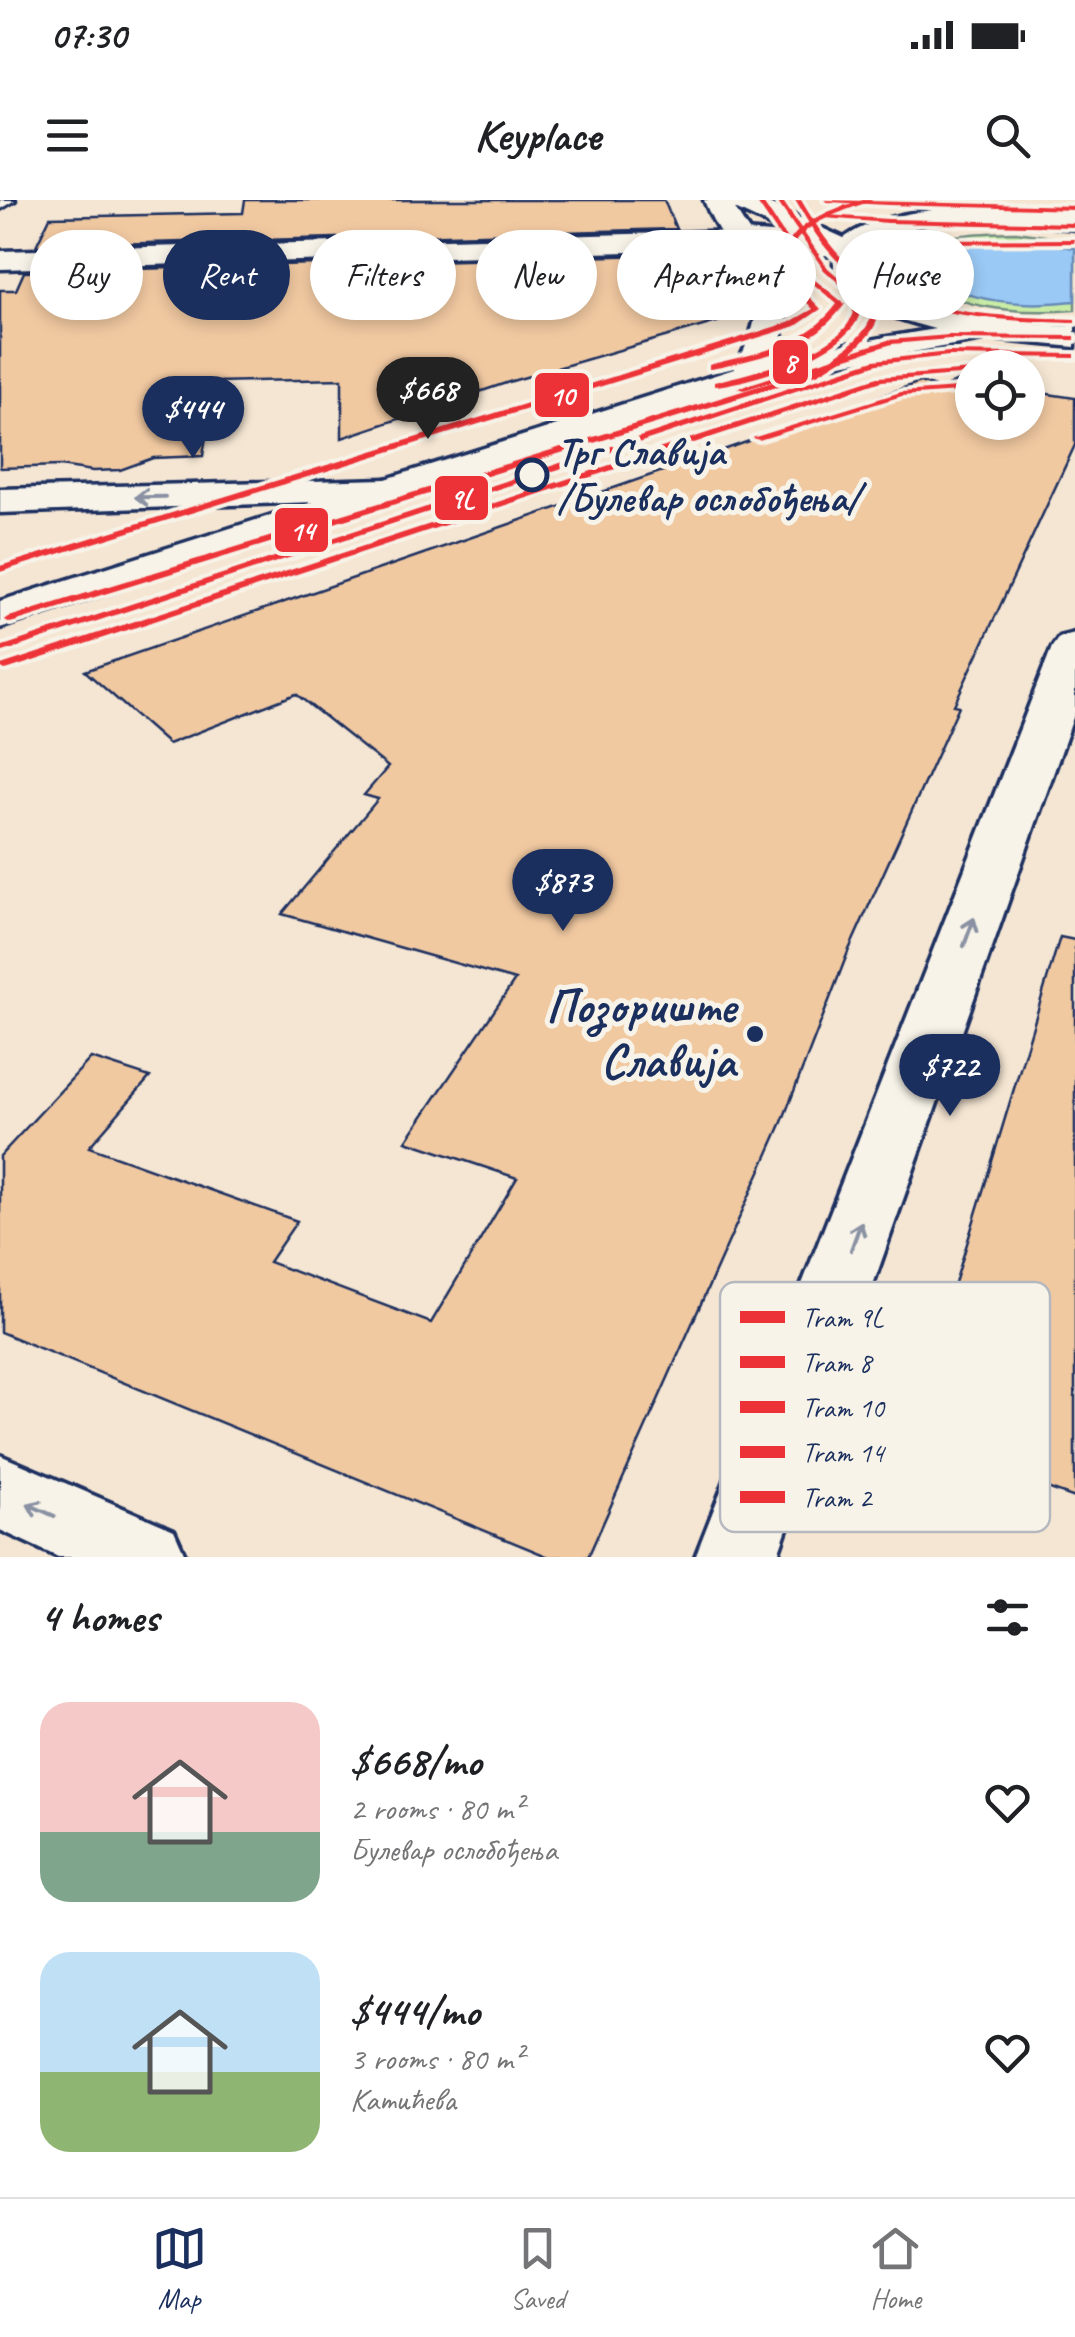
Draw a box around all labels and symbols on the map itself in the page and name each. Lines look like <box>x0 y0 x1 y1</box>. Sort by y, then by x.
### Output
line badge: 8 <box>771 338 810 386</box>
text: 8 <box>784 345 800 380</box>
pin: $668 <box>369 357 487 442</box>
line badge: 10 <box>533 371 591 419</box>
pin: $444 <box>134 376 252 461</box>
text: 10 <box>549 378 578 413</box>
place label: Трг Славија /Булевар ослобођења/ <box>557 427 867 523</box>
marker: Трг Славија /Булевар ослобођења/ <box>516 459 548 491</box>
line badge: 9L <box>433 474 490 522</box>
text: 9L <box>450 481 476 516</box>
one-way arrow <box>134 488 166 507</box>
line badge: 14 <box>273 506 330 554</box>
text: 14 <box>289 513 318 548</box>
pin: $873 <box>504 849 622 934</box>
one-way arrow <box>961 917 979 948</box>
place label: Позориште Славија <box>546 976 739 1091</box>
marker: Позориште Славија <box>744 1023 766 1045</box>
pin: $722 <box>891 1034 1009 1119</box>
one-way arrow <box>848 1221 866 1252</box>
legend <box>720 1282 1050 1532</box>
text: Tram 9L <box>802 1300 884 1335</box>
text: Tram 8 <box>802 1345 874 1380</box>
text: Tram 10 <box>802 1390 886 1425</box>
text: Tram 14 <box>802 1435 886 1470</box>
text: Tram 2 <box>802 1480 874 1515</box>
one-way arrow <box>27 1499 57 1518</box>

